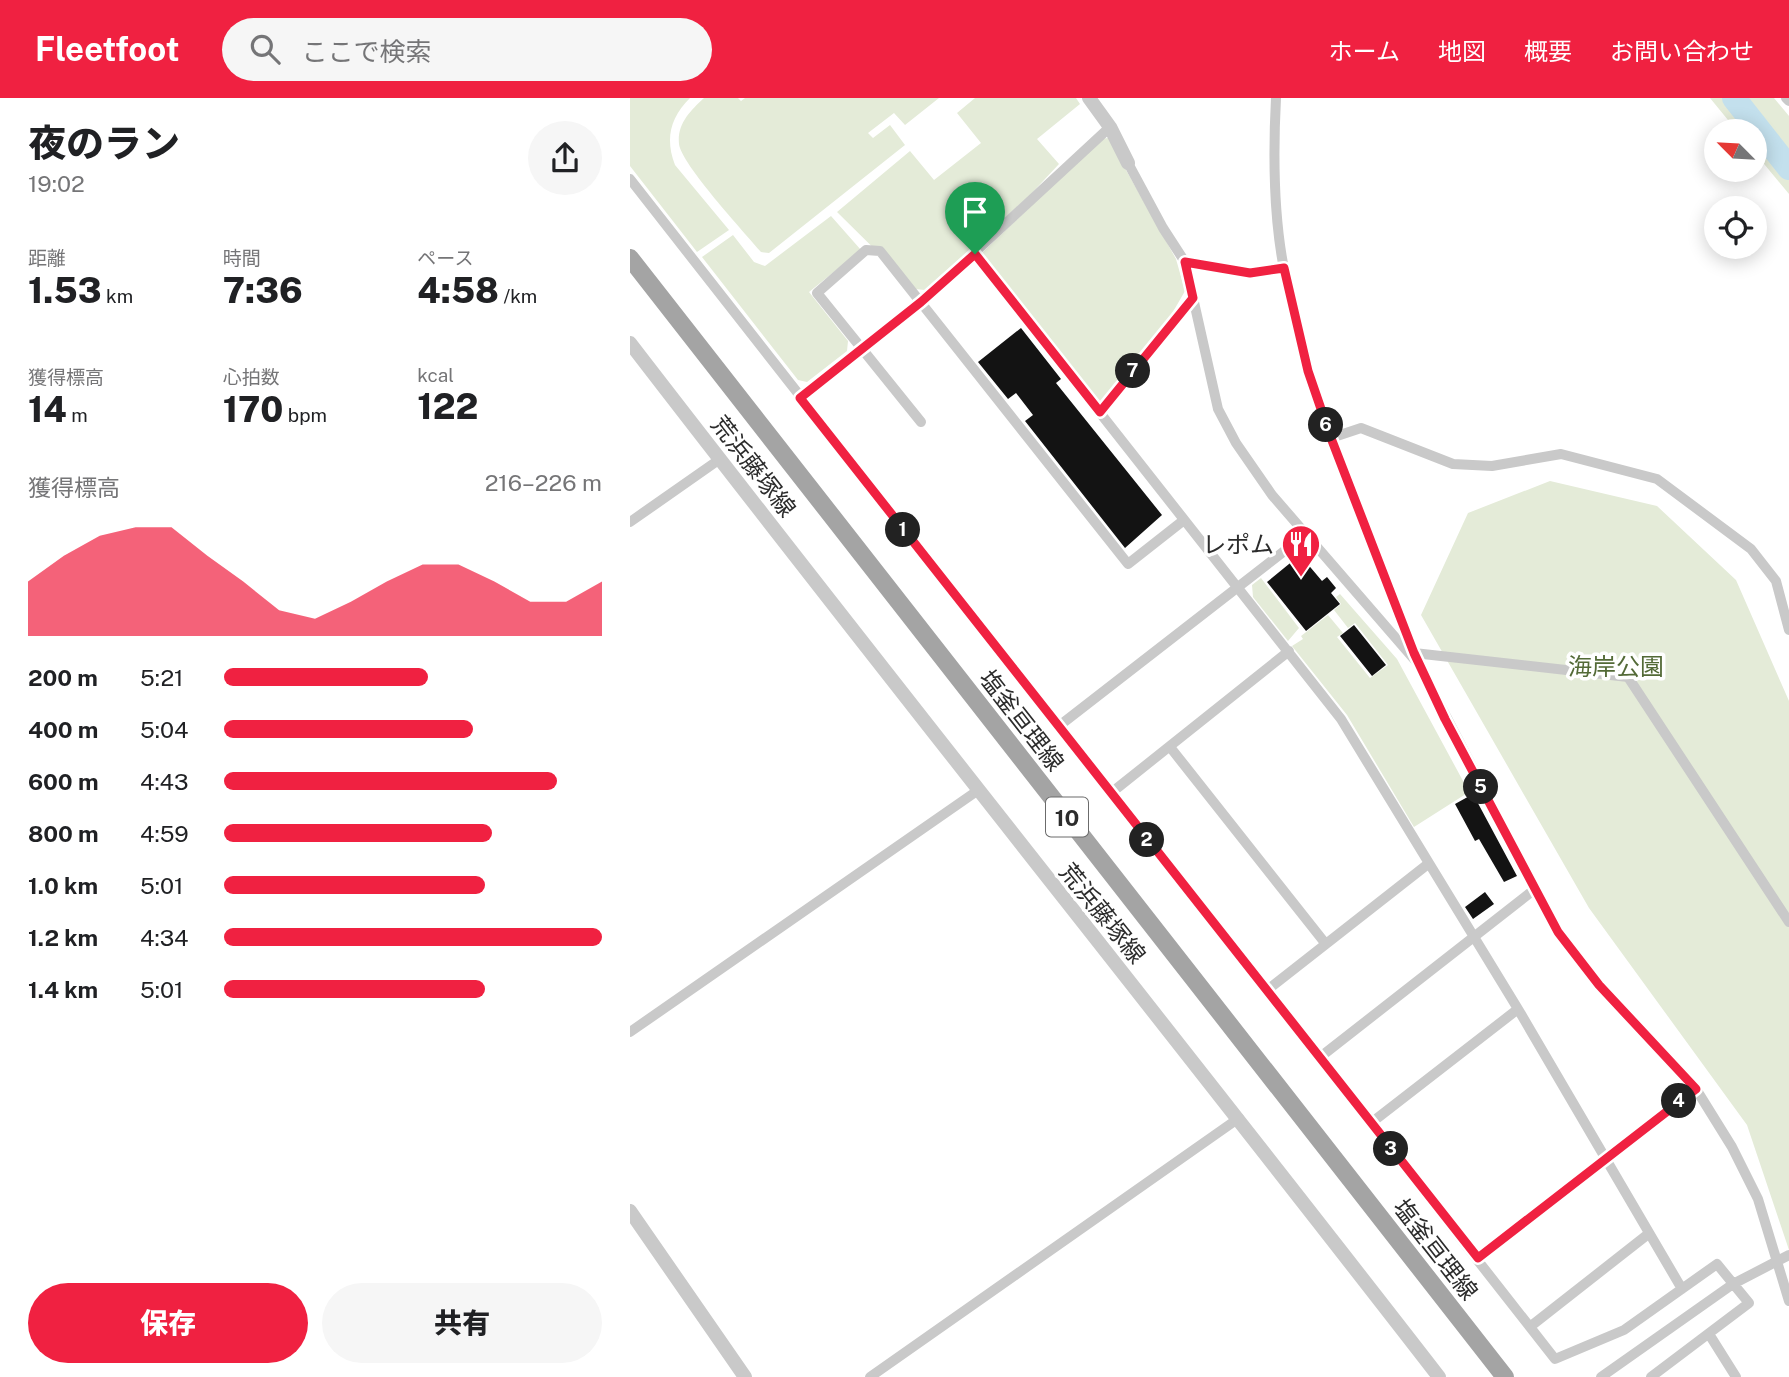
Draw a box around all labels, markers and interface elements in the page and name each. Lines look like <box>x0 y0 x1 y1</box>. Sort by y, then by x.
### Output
search box <box>222 18 712 81</box>
text: Fleetfoot <box>35 30 180 68</box>
icon: search <box>246 30 284 68</box>
text: ここで検索 <box>302 36 432 67</box>
text: ホーム <box>1329 37 1400 65</box>
text: 地図 <box>1438 37 1486 65</box>
text: 概要 <box>1524 37 1572 65</box>
text: お問い合わせ <box>1610 37 1754 65</box>
north arrow <box>1704 119 1768 182</box>
map controls <box>1704 119 1767 259</box>
text: 夜のラン <box>28 121 180 166</box>
button: share <box>528 121 602 195</box>
text: 19:02 <box>28 170 85 197</box>
pin <box>945 182 1005 254</box>
icon: arrive <box>956 193 994 231</box>
button: locate <box>1704 196 1767 259</box>
text: 距離 <box>28 247 66 269</box>
text: 時間 <box>223 247 261 269</box>
text: ペース <box>417 247 473 269</box>
text: 1.53 <box>28 270 101 311</box>
text: 7:36 <box>223 270 303 311</box>
text: 4:58 <box>417 270 499 311</box>
text: km <box>101 285 133 307</box>
text: /km <box>499 285 537 307</box>
pin: 7 <box>1116 354 1150 388</box>
text: 7 <box>1127 359 1138 381</box>
text: kcal <box>417 364 454 386</box>
text: 獲得標高 <box>28 366 104 388</box>
text: 心拍数 <box>223 366 280 388</box>
text: 122 <box>417 386 478 427</box>
text: 14 <box>28 389 67 430</box>
text: 170 <box>223 389 283 430</box>
text: m <box>67 404 88 426</box>
text: bpm <box>283 404 327 426</box>
pin: 6 <box>1308 408 1344 442</box>
street label: 荒浜藤塚線 <box>706 410 802 522</box>
text: 6 <box>1319 413 1332 435</box>
text: 216–226 m <box>485 469 602 496</box>
text: 獲得標高 <box>28 474 120 501</box>
pin: 1 <box>886 512 920 548</box>
text: 1 <box>898 518 907 540</box>
restaurant icon: レポム <box>1280 523 1322 578</box>
place label: レポム <box>1202 530 1274 558</box>
park label: 海岸公園 <box>1568 652 1664 680</box>
text: 200 m <box>28 664 98 691</box>
text: 5:21 <box>140 664 183 691</box>
street label: 塩釜亘理線 <box>974 664 1070 776</box>
text: 400 m <box>28 716 98 743</box>
text: 5:04 <box>140 716 188 743</box>
text: 600 m <box>28 768 98 795</box>
text: 4:43 <box>140 768 188 795</box>
pin: 5 <box>1464 770 1498 804</box>
text: 5 <box>1474 775 1487 797</box>
road number: 10 <box>1046 797 1088 836</box>
text: 800 m <box>28 820 99 847</box>
text: 4:59 <box>140 820 189 847</box>
pin: 2 <box>1130 822 1164 858</box>
text: 2 <box>1140 828 1153 850</box>
street label: 荒浜藤塚線 <box>1054 858 1152 968</box>
text: 1.0 km <box>28 872 98 899</box>
text: 5:01 <box>140 872 183 899</box>
text: 1.2 km <box>28 924 98 951</box>
text: 4:34 <box>140 924 189 951</box>
text: 1.4 km <box>28 976 98 1003</box>
text: 5:01 <box>140 976 183 1003</box>
pin: 4 <box>1662 1084 1696 1118</box>
text: 4 <box>1672 1089 1685 1111</box>
pin: 3 <box>1374 1132 1408 1166</box>
text: 3 <box>1384 1137 1397 1159</box>
street label: 塩釜亘理線 <box>1388 1193 1484 1305</box>
button: 保存 <box>28 1283 308 1363</box>
button: 共有 <box>322 1283 602 1363</box>

